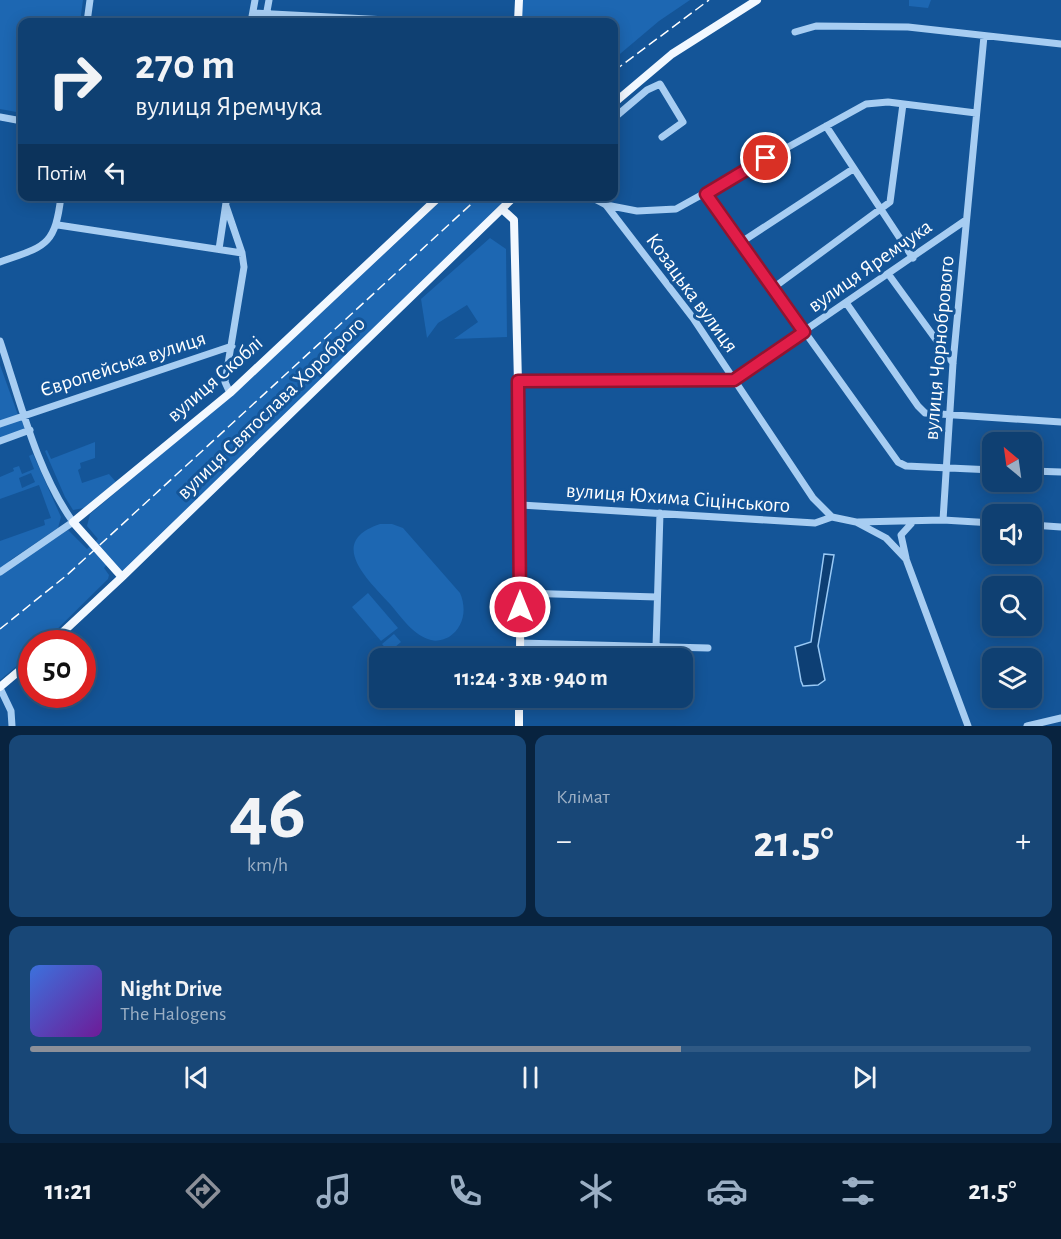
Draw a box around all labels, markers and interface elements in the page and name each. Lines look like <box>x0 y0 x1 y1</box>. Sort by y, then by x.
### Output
icon: right <box>36 42 114 120</box>
text: 270 m <box>135 44 235 86</box>
text: вулиця Яремчука <box>135 93 322 120</box>
pin <box>740 132 791 183</box>
icon: arrive <box>749 141 782 174</box>
icon: left <box>99 156 132 189</box>
text: Потім <box>36 162 87 184</box>
street label: вулиця Яремчука <box>804 215 936 316</box>
street label: Козацька вулиця <box>642 230 742 356</box>
street label: вулиця Чорнобрового <box>920 255 958 441</box>
street label: вулиця Святослава Хороброго <box>173 313 369 503</box>
street label: Європейська вулиця <box>38 327 208 401</box>
street label: вулиця Скоблі <box>163 332 267 426</box>
north arrow <box>982 432 1042 492</box>
map controls <box>982 432 1042 708</box>
street label: вулиця Юхима Сіцінського <box>565 480 791 516</box>
button: sound <box>982 504 1042 564</box>
position arrow <box>488 575 552 639</box>
button: search <box>982 576 1042 636</box>
speed limit sign: 50 <box>18 630 96 708</box>
button: layers <box>982 648 1042 708</box>
text: 11:24 · 3 хв · 940 m <box>454 667 608 689</box>
text: 46 <box>229 775 306 853</box>
text: Клімат <box>556 787 610 807</box>
text: 21.5° <box>753 820 834 865</box>
text: − <box>556 825 572 858</box>
text: + <box>1015 825 1031 858</box>
text: km/h <box>247 855 288 875</box>
text: Night Drive <box>120 978 222 1000</box>
text: The Halogens <box>120 1004 226 1024</box>
icon: previous <box>180 1061 213 1094</box>
icon: pause <box>514 1061 547 1094</box>
icon: next <box>848 1061 881 1094</box>
icon: directions <box>182 1170 224 1212</box>
icon: music <box>313 1170 355 1212</box>
icon: phone <box>444 1170 486 1212</box>
icon: climate <box>575 1170 617 1212</box>
icon: car <box>706 1170 748 1212</box>
icon: filters <box>837 1170 879 1212</box>
text: 11:21 <box>45 1177 93 1204</box>
text: 21.5° <box>968 1177 1016 1204</box>

